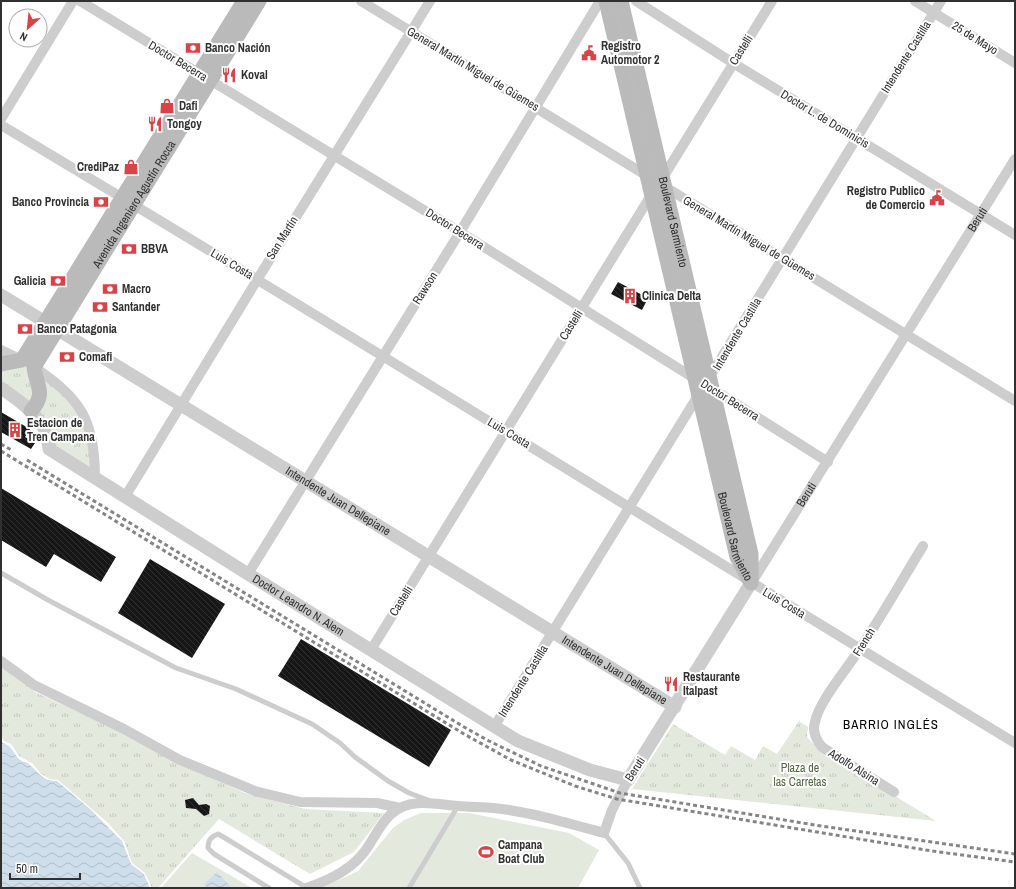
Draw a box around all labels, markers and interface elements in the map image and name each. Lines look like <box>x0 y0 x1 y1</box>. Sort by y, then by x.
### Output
north arrow <box>8 8 48 48</box>
street label: Intendente Castilla <box>877 18 935 96</box>
street label: 25 de Mayo <box>949 18 1001 58</box>
street label: General Martín Miguel de Güemes <box>404 23 542 115</box>
text: N <box>17 29 30 45</box>
street label: Castelli <box>726 32 756 68</box>
street label: Doctor Becerra <box>146 37 211 85</box>
place label: Registro Automotor 2 <box>601 38 660 68</box>
bank icon: Banco Nación <box>184 39 202 57</box>
place label: Banco Nación <box>205 40 271 56</box>
public building icon: Registro Automotor 2 <box>580 44 598 62</box>
restaurant icon: Koval <box>220 66 238 84</box>
place label: Koval <box>241 67 268 83</box>
street label: Doctor L. de Dominicis <box>778 86 872 152</box>
shop icon: Dafi <box>158 97 176 115</box>
place label: Dafi <box>179 98 198 114</box>
restaurant icon: Tongoy <box>146 115 164 133</box>
place label: Tongoy <box>167 116 202 132</box>
street label: Avenida Ingeniero Agustín Rocca <box>88 137 180 272</box>
shop icon: CrediPaz <box>122 158 140 176</box>
place label: CrediPaz <box>77 159 119 175</box>
street label: Boulevard Sarmiento <box>655 175 691 269</box>
place label: Registro Publico de Comercio <box>847 183 925 213</box>
public building icon: Registro Publico de Comercio <box>928 189 946 207</box>
street label: General Martín Miguel de Güemes <box>680 192 818 284</box>
bank icon: Banco Provincia <box>92 193 110 211</box>
place label: Banco Provincia <box>12 194 90 210</box>
street label: Beruti <box>964 204 991 235</box>
street label: Doctor Becerra <box>423 205 488 254</box>
street label: San Martín <box>262 213 302 263</box>
bank icon: BBVA <box>120 240 138 258</box>
place label: BBVA <box>141 241 169 257</box>
street label: Luis Costa <box>208 245 257 283</box>
street label: Rawson <box>409 269 441 307</box>
bank icon: Galicia <box>49 272 67 290</box>
place label: Galicia <box>14 273 47 289</box>
bank icon: Macro <box>101 280 119 298</box>
place label: Macro <box>122 281 151 297</box>
building icon: Clinica Delta <box>621 287 639 305</box>
place label: Clinica Delta <box>642 288 702 304</box>
street label: Intendente Castilla <box>709 294 765 373</box>
bank icon: Santander <box>91 298 109 316</box>
place label: Santander <box>112 299 160 315</box>
street label: Castelli <box>556 307 586 343</box>
bank icon: Banco Patagonia <box>16 320 34 338</box>
place label: Banco Patagonia <box>37 321 117 337</box>
bank icon: Comafi <box>58 348 76 366</box>
place label: Comafi <box>79 349 112 365</box>
street label: Doctor Becerra <box>698 376 763 425</box>
street label: Luis Costa <box>485 414 534 452</box>
place label: Estacion de Tren Campana <box>27 415 95 445</box>
building icon: Estacion de Tren Campana <box>6 421 24 439</box>
street label: Intendente Juan Dellepiane <box>282 463 394 539</box>
street label: Beruti <box>793 479 820 510</box>
street label: Boulevard Sarmiento <box>714 490 756 584</box>
street label: Doctor Leandro N. Alem <box>249 571 347 640</box>
street label: Castelli <box>386 583 416 619</box>
street label: Luis Costa <box>760 584 809 622</box>
street label: French <box>849 625 879 659</box>
street label: Intendente Juan Dellepiane <box>559 632 670 708</box>
street label: Intendente Castilla <box>494 642 552 720</box>
place label: Restaurante Italpast <box>683 669 740 699</box>
restaurant icon: Restaurante Italpast <box>662 675 680 693</box>
district label: BARRIO INGLÉS <box>843 716 939 733</box>
street label: Adolfo Alsina <box>825 744 883 789</box>
street label: Beruti <box>621 754 649 784</box>
park label: Plaza de las Carretas <box>773 760 827 790</box>
place label: Campana Boat Club <box>498 837 544 867</box>
sports icon: Campana Boat Club <box>477 843 495 861</box>
scale bar <box>10 855 80 881</box>
text: 50 m <box>16 861 38 877</box>

